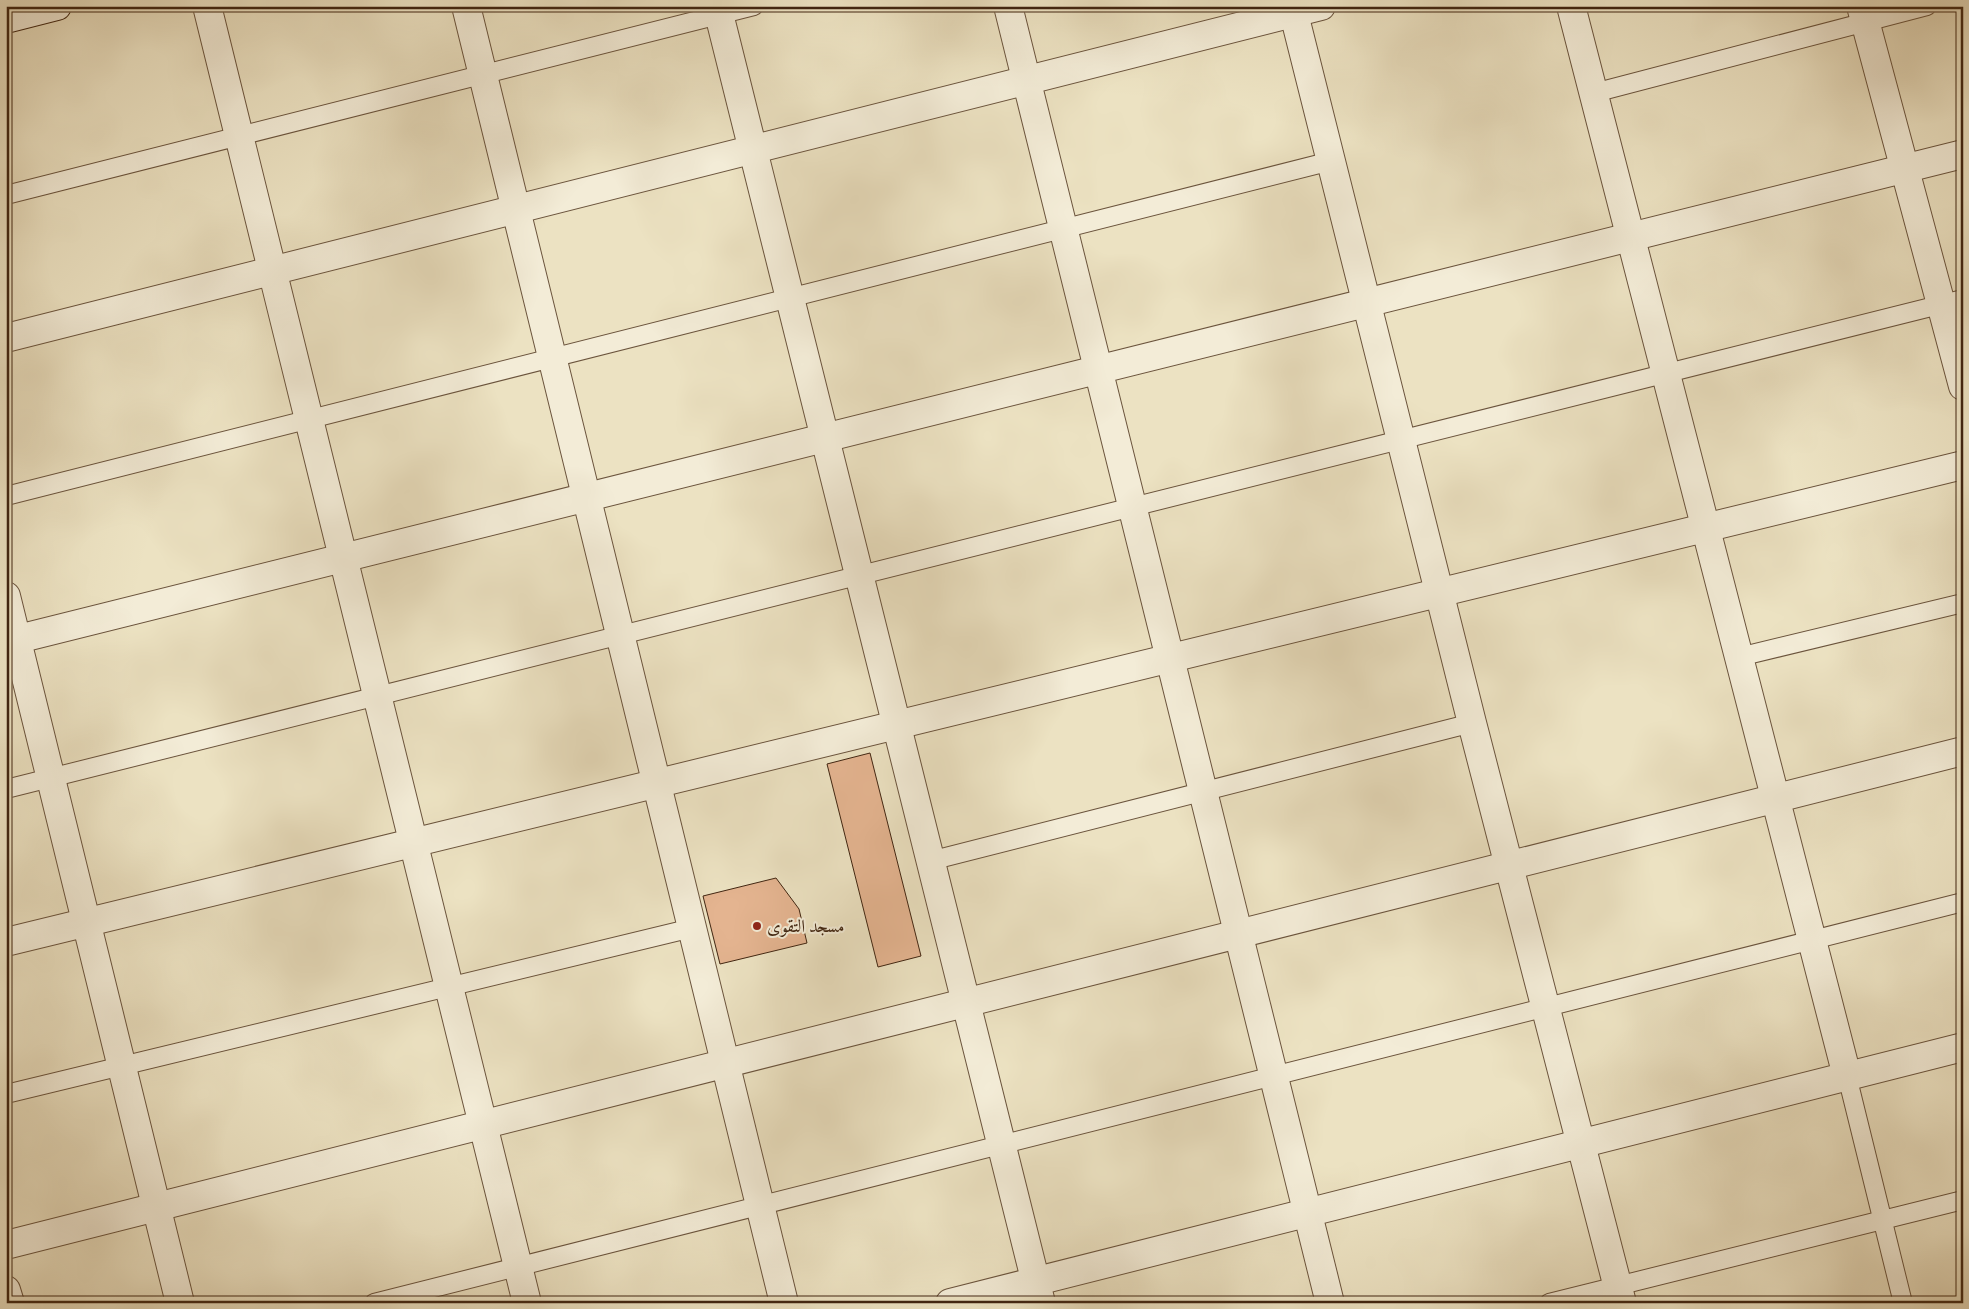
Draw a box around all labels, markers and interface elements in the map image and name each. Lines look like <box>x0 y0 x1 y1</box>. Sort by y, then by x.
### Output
place label: مسجد التقوى <box>767 916 844 938</box>
marker: مسجد التقوى <box>751 920 763 932</box>

